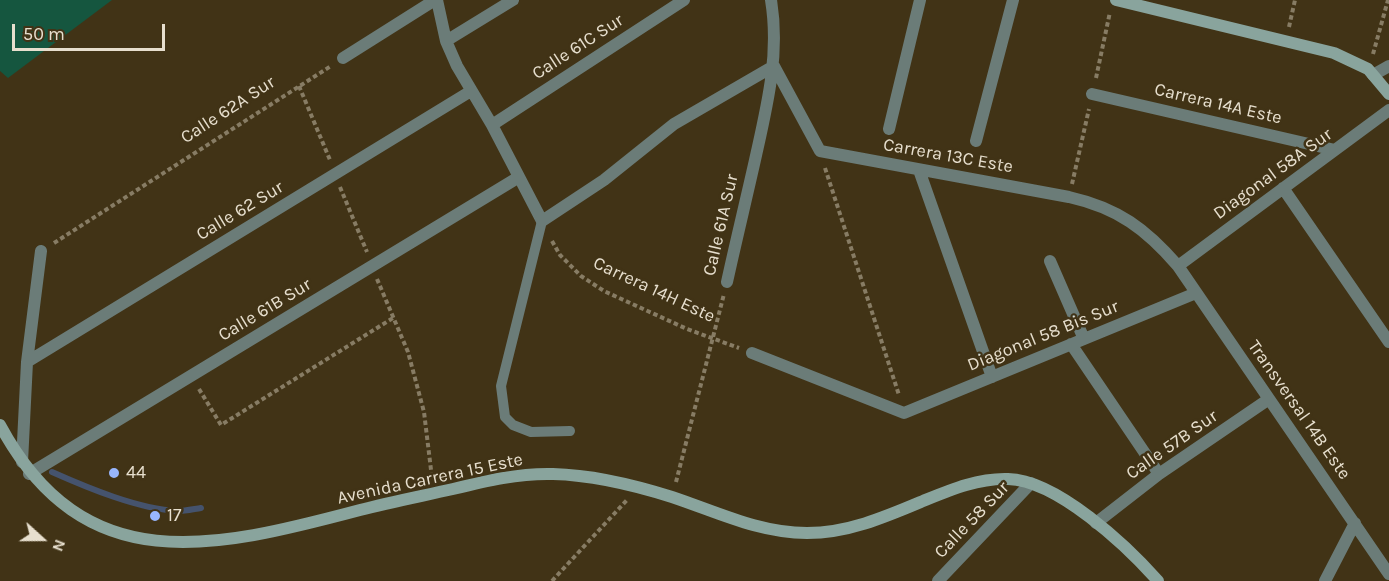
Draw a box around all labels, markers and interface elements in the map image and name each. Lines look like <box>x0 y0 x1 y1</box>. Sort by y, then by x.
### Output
street label: Calle 61C Sur <box>528 10 628 84</box>
scale bar <box>15 12 168 50</box>
text: 50 m <box>23 23 65 45</box>
street label: Calle 62A Sur <box>177 71 279 149</box>
street label: Carrera 14A Este <box>1152 79 1284 129</box>
street label: Diagonal 58A Sur <box>1209 124 1337 224</box>
street label: Carrera 13C Este <box>881 134 1015 178</box>
street label: Calle 61A Sur <box>699 172 743 278</box>
street label: Calle 62 Sur <box>193 177 287 245</box>
street label: Carrera 14H Este <box>590 252 718 328</box>
street label: Calle 61B Sur <box>215 274 315 346</box>
street label: Diagonal 58 Bis Sur <box>964 296 1122 376</box>
street label: Transversal 14B Este <box>1243 336 1355 484</box>
street label: Calle 57B Sur <box>1122 405 1222 485</box>
street label: Avenida Carrera 15 Este <box>335 449 525 509</box>
place label: 44 <box>126 462 146 484</box>
marker: 44 <box>107 466 121 480</box>
street label: Calle 58 Sur <box>930 477 1014 563</box>
place label: 17 <box>167 505 181 527</box>
north arrow <box>12 509 72 569</box>
marker: 17 <box>148 509 162 523</box>
text: N <box>48 537 70 554</box>

